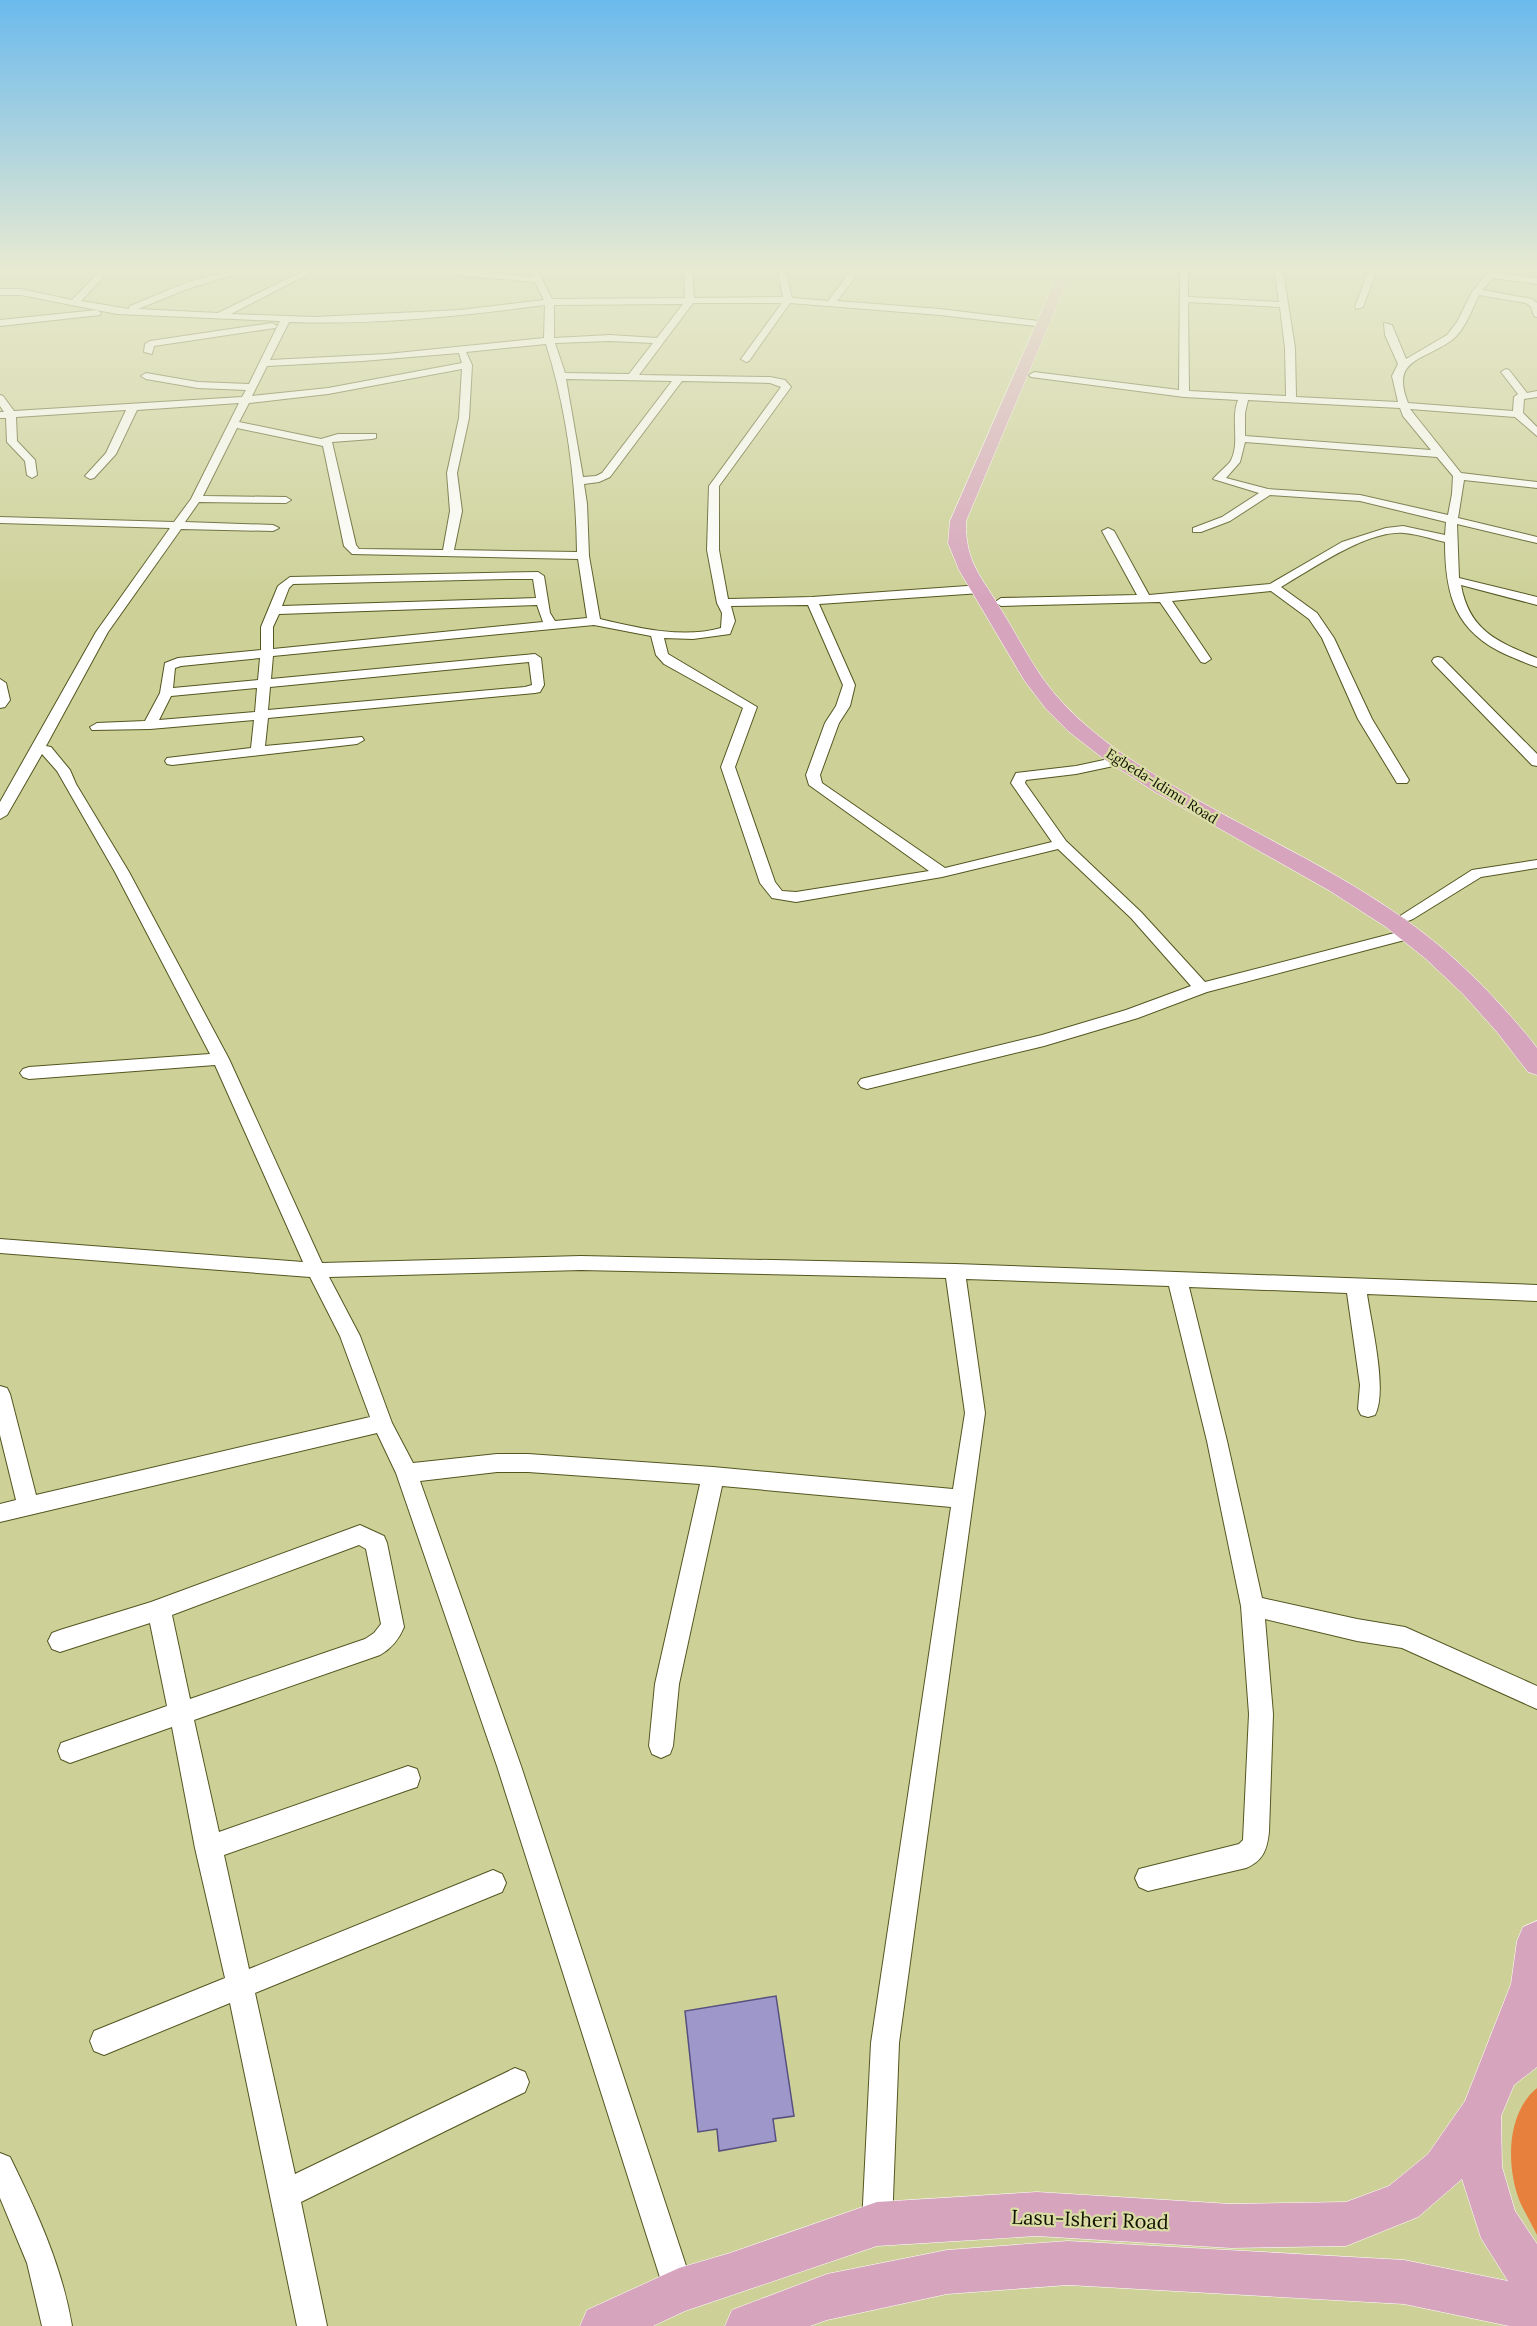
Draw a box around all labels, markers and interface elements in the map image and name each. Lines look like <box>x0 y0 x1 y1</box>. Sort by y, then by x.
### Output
street label: Egbeda-Idimu Road <box>1103 744 1221 828</box>
street label: Lasu-Isheri Road <box>1011 2204 1169 2234</box>

